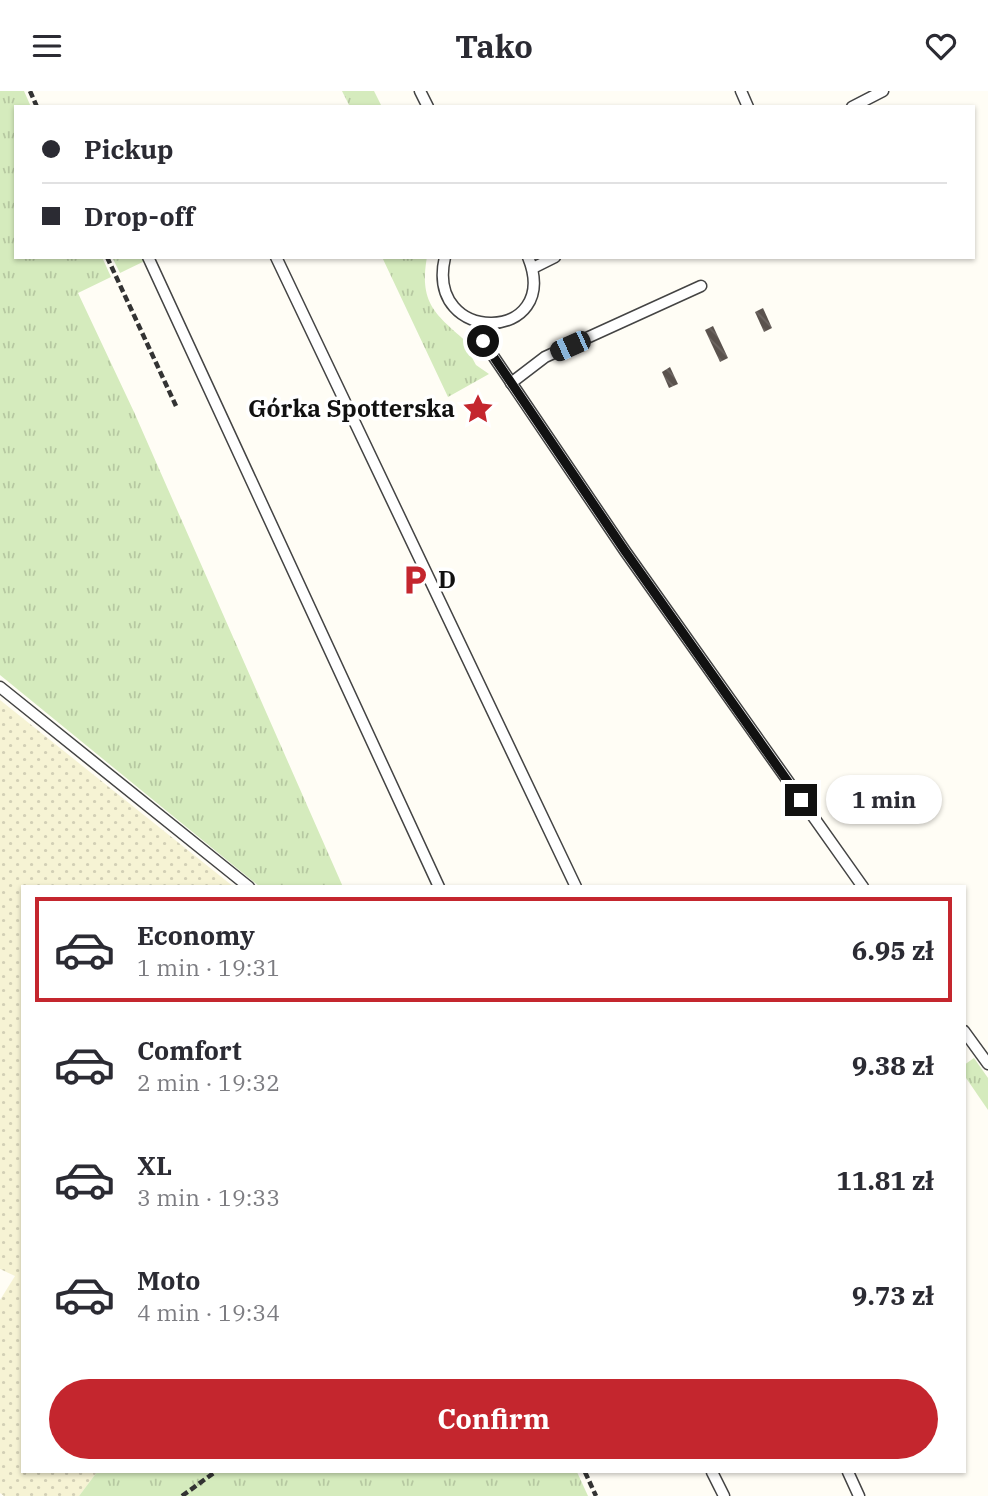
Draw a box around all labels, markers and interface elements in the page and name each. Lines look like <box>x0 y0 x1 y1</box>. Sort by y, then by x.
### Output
text: Tako <box>455 25 533 67</box>
icon: menu <box>28 27 66 65</box>
icon: heart <box>922 27 960 65</box>
text: Pickup <box>84 132 174 166</box>
text: Drop-off <box>84 199 195 233</box>
route start <box>467 325 499 357</box>
car <box>547 328 594 364</box>
place label: Górka Spotterska <box>248 392 455 424</box>
place icon: Górka Spotterska <box>461 392 495 426</box>
parking icon: D <box>398 563 432 597</box>
place label: D <box>438 563 456 595</box>
callout: 1 min <box>826 775 941 825</box>
route end <box>785 784 817 816</box>
text: 1 min <box>852 784 916 814</box>
icon: car <box>53 918 116 981</box>
text: Economy <box>137 918 255 952</box>
text: 6.95 zł <box>852 933 934 967</box>
text: 1 min · 19:31 <box>137 952 280 982</box>
icon: car <box>53 1033 116 1096</box>
text: Comfort <box>137 1033 242 1067</box>
text: 9.38 zł <box>852 1048 934 1082</box>
text: 2 min · 19:32 <box>137 1067 280 1097</box>
icon: car <box>53 1148 116 1211</box>
text: XL <box>137 1148 172 1182</box>
text: 11.81 zł <box>836 1163 934 1197</box>
text: 3 min · 19:33 <box>137 1182 280 1212</box>
icon: car <box>53 1263 116 1326</box>
text: Moto <box>137 1263 200 1297</box>
text: 9.73 zł <box>852 1278 934 1312</box>
text: 4 min · 19:34 <box>137 1297 280 1327</box>
button: Confirm <box>49 1379 938 1459</box>

